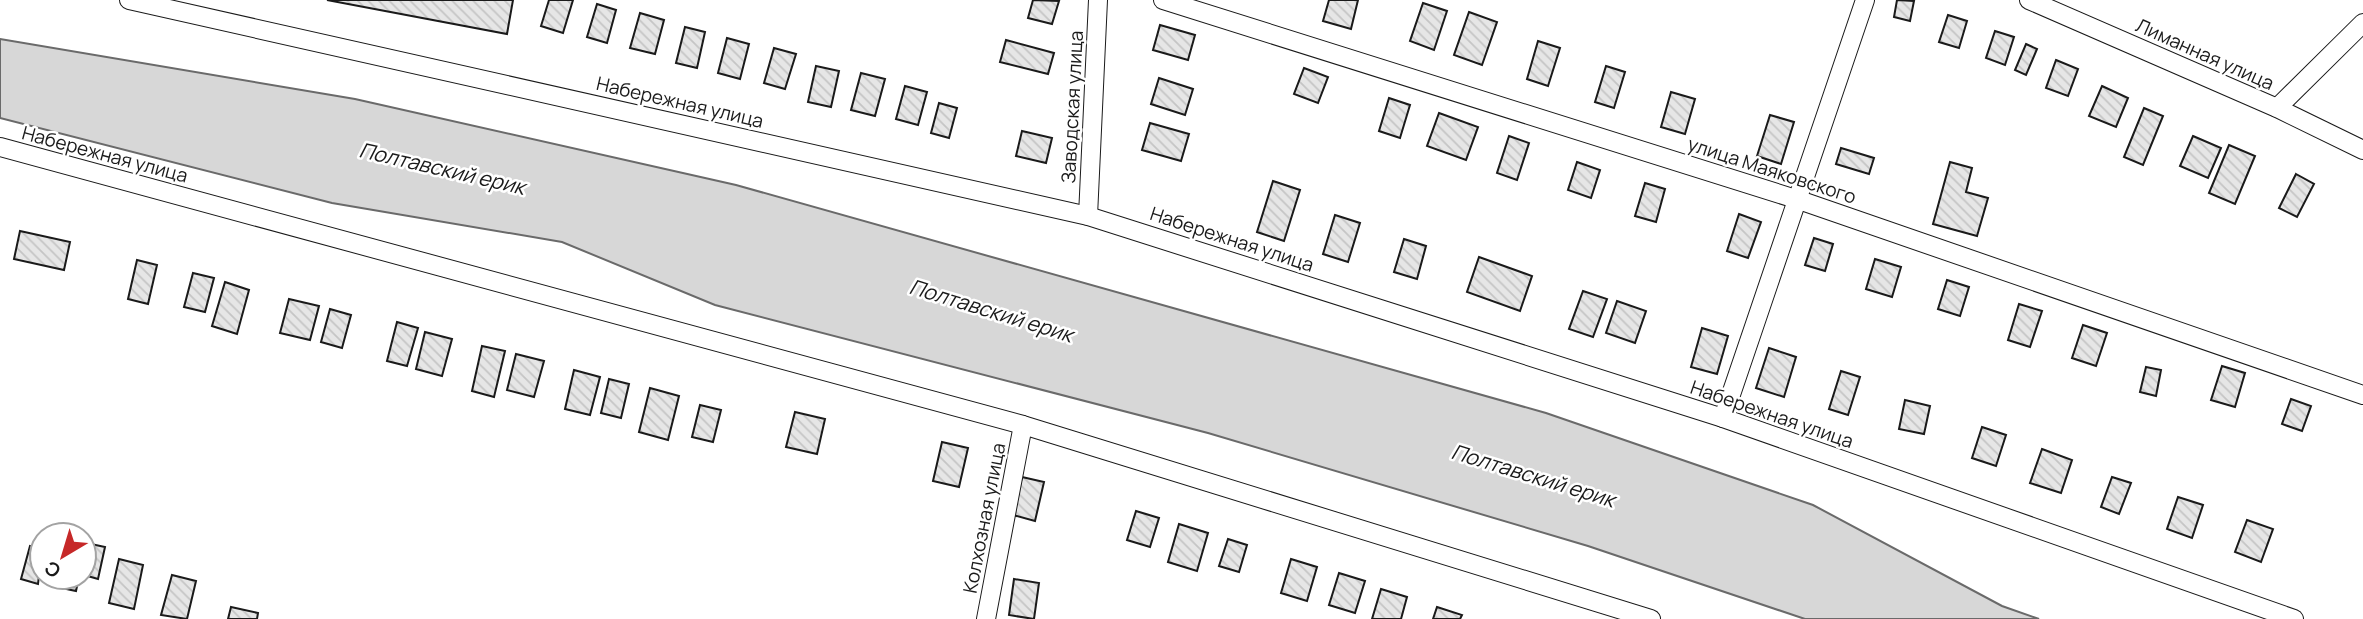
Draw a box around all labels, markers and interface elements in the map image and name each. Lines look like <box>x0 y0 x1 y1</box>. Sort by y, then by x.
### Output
street label: Лиманная улица <box>2132 12 2278 96</box>
street label: Заводская улица <box>1055 30 1089 184</box>
street label: Набережная улица <box>594 70 766 134</box>
street label: Набережная улица <box>19 119 191 189</box>
street label: улица Маяковского <box>1684 130 1860 210</box>
water label: Полтавский ерик <box>357 135 530 201</box>
street label: Набережная улица <box>1147 200 1317 278</box>
water label: Полтавский ерик <box>906 272 1079 349</box>
street label: Набережная улица <box>1687 374 1857 454</box>
water label: Полтавский ерик <box>1448 437 1621 514</box>
street label: Колхозная улица <box>957 441 1011 595</box>
north arrow <box>28 521 98 591</box>
text: С <box>39 555 66 584</box>

